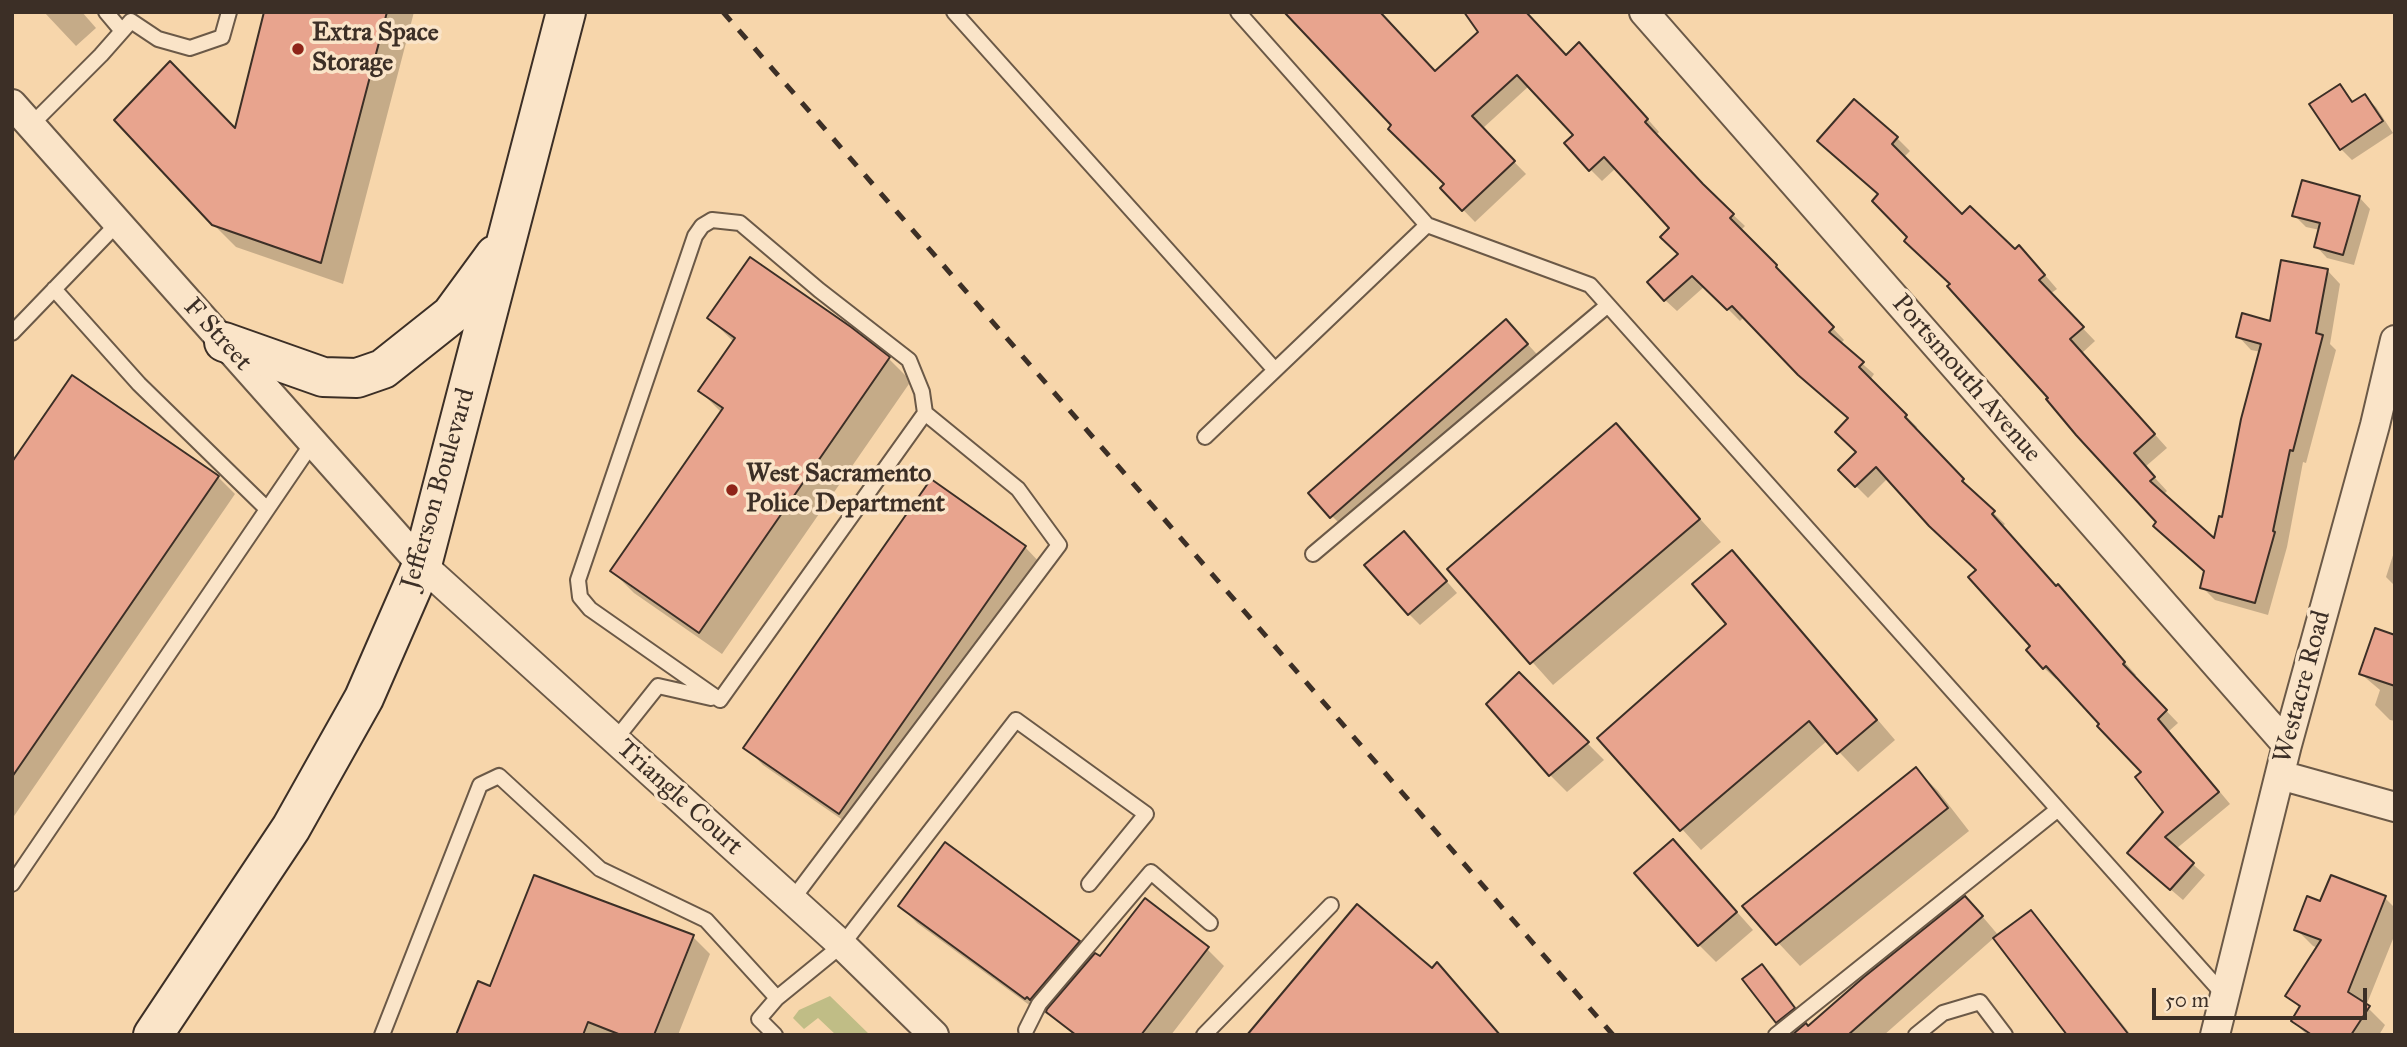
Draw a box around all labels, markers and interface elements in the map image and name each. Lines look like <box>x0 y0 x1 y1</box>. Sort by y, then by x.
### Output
place label: Extra Space Storage <box>312 18 438 80</box>
marker: Extra Space Storage <box>290 41 306 57</box>
street label: Portsmouth Avenue <box>1885 289 2047 469</box>
street label: F Street <box>176 292 258 378</box>
street label: Jefferson Boulevard <box>395 385 483 593</box>
place label: West Sacramento Police Department <box>746 459 945 520</box>
marker: West Sacramento Police Department <box>724 482 740 498</box>
street label: Westacre Road <box>2268 607 2338 767</box>
street label: Triangle Court <box>610 733 748 863</box>
scale bar <box>2155 974 2370 1018</box>
text: 50 m <box>2165 987 2209 1013</box>

